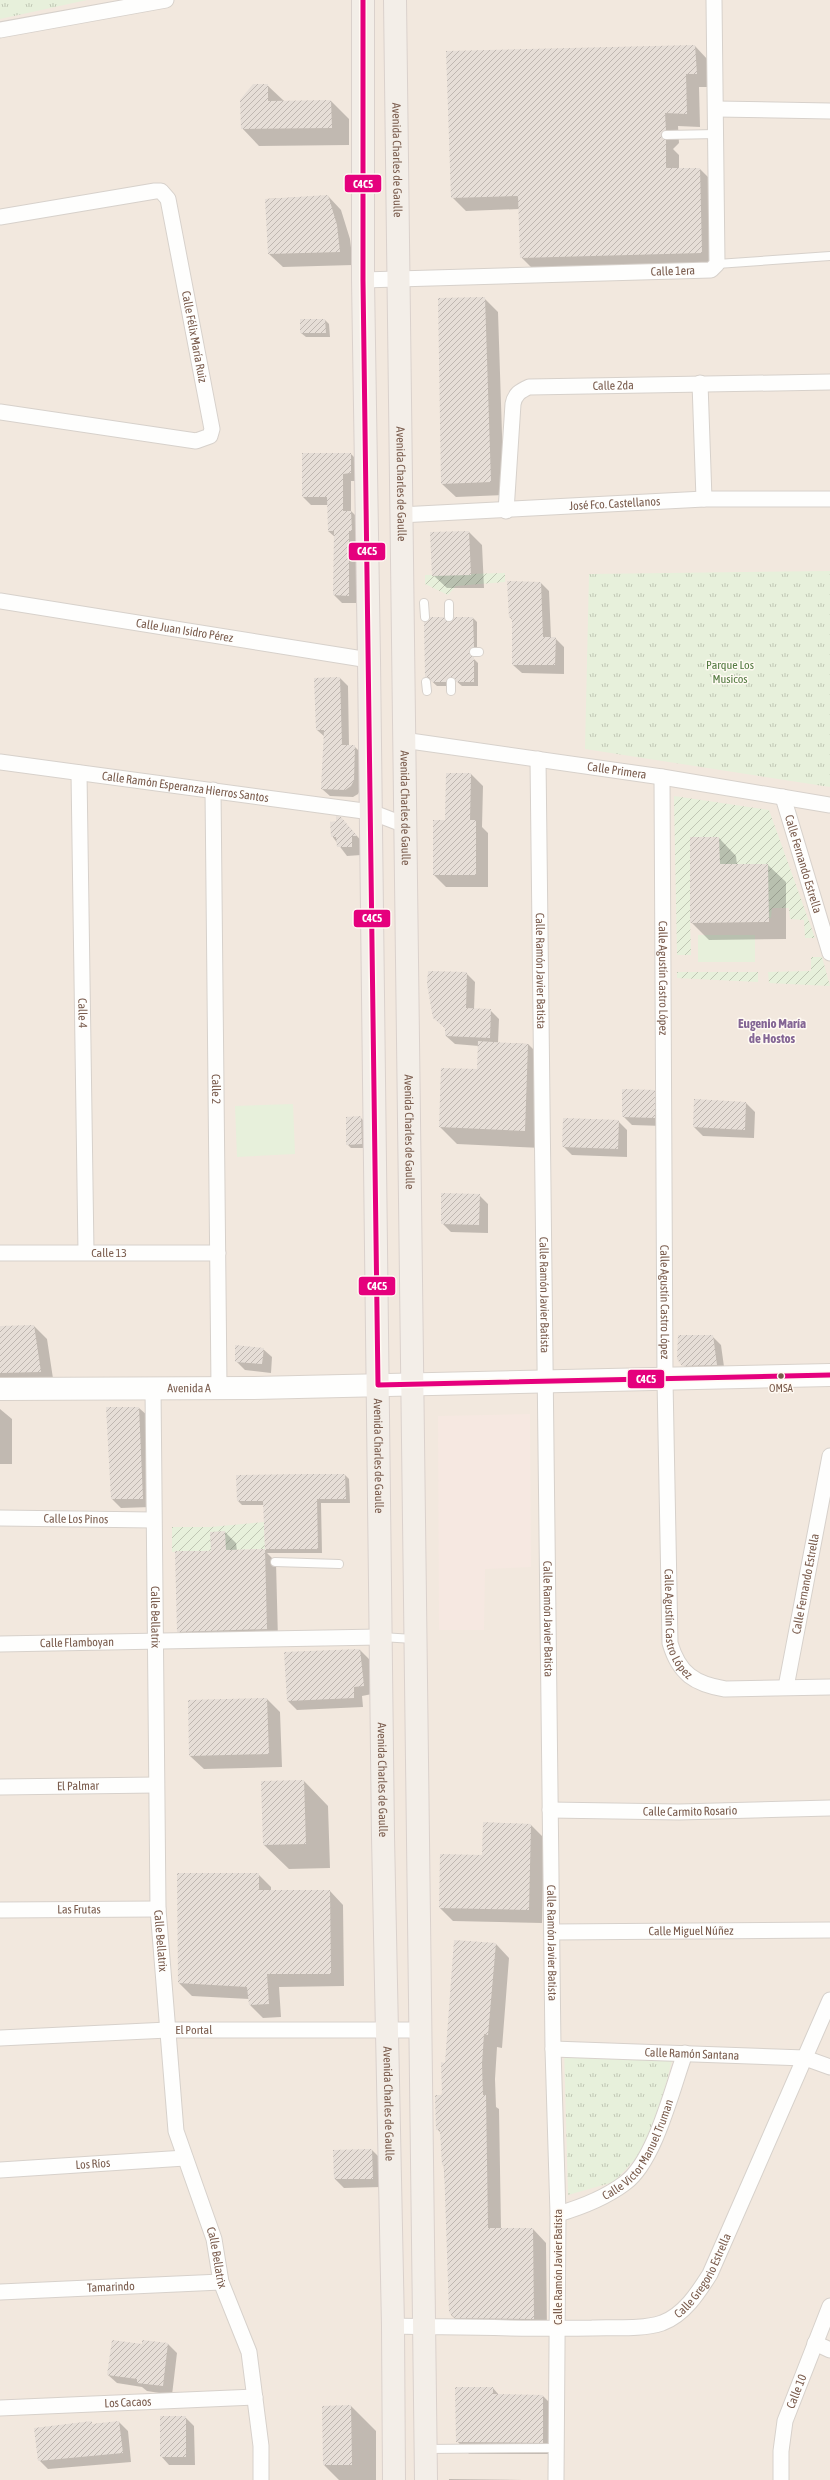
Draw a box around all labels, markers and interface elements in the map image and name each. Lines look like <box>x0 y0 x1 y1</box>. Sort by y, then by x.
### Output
street label: Avenida Charles de Gaulle <box>389 103 405 217</box>
line badge: C4C5 <box>344 174 382 193</box>
text: C4C5 <box>353 178 373 190</box>
street label: Calle 1era <box>651 263 695 279</box>
street label: Calle Félix María Ruiz <box>179 290 210 384</box>
street label: Calle 2da <box>592 378 634 393</box>
street label: Avenida Charles de Gaulle <box>393 426 409 541</box>
street label: José Fco. Castellanos <box>569 494 661 513</box>
line badge: C4C5 <box>348 542 386 561</box>
text: C4C5 <box>357 545 377 557</box>
street label: Calle Juan Isidro Pérez <box>135 616 235 645</box>
park label: Parque Los Musicos <box>706 658 754 686</box>
street label: Avenida Charles de Gaulle <box>397 750 413 865</box>
street label: Calle Primera <box>586 759 647 782</box>
street label: Calle Ramón Esperanza Hierros Santos <box>101 769 270 805</box>
street label: Calle Fernando Estrella <box>782 813 825 915</box>
line badge: C4C5 <box>353 909 391 928</box>
text: C4C5 <box>362 912 382 924</box>
street label: Calle Ramón Javier Batista <box>533 913 548 1029</box>
street label: Calle Agustín Castro López <box>656 921 670 1036</box>
street label: Calle 4 <box>75 998 90 1028</box>
district label: Eugenio María de Hostos <box>738 1016 806 1046</box>
street label: Calle 2 <box>209 1074 223 1104</box>
street label: Avenida Charles de Gaulle <box>401 1074 417 1189</box>
street label: Calle Ramón Javier Batista <box>537 1237 552 1353</box>
street label: Calle Agustín Castro López <box>657 1245 672 1360</box>
street label: Calle 13 <box>91 1246 127 1260</box>
line badge: C4C5 <box>358 1276 396 1296</box>
text: C4C5 <box>367 1280 387 1292</box>
line badge: C4C5 <box>627 1369 665 1389</box>
marker: OMSA <box>776 1371 786 1381</box>
text: C4C5 <box>636 1373 656 1385</box>
street label: Avenida A <box>167 1381 211 1395</box>
place label: OMSA <box>769 1382 794 1394</box>
street label: Avenida Charles de Gaulle <box>371 1398 386 1513</box>
street label: Calle Los Pinos <box>44 1512 108 1526</box>
street label: Calle Fernando Estrella <box>789 1532 822 1635</box>
street label: Calle Ramón Javier Batista <box>540 1561 556 1677</box>
street label: Calle Agustín Castro López <box>662 1569 696 1683</box>
street label: Calle Bellatrix <box>148 1586 162 1648</box>
street label: Calle Flamboyan <box>40 1635 114 1650</box>
street label: Avenida Charles de Gaulle <box>375 1722 390 1837</box>
street label: El Palmar <box>57 1779 100 1793</box>
street label: Calle Carmito Rosario <box>643 1803 738 1819</box>
street label: Calle Ramón Javier Batista <box>544 1885 559 2001</box>
street label: Las Frutas <box>57 1902 101 1917</box>
street label: Calle Bellatrix <box>151 1909 170 1973</box>
street label: Calle Miguel Núñez <box>648 1924 734 1938</box>
street label: El Portal <box>175 2023 213 2037</box>
street label: Calle Ramón Santana <box>644 2045 739 2063</box>
street label: Avenida Charles de Gaulle <box>380 2046 397 2161</box>
street label: Calle Víctor Manuel Truman <box>600 2098 676 2203</box>
street label: Los Ríos <box>75 2156 111 2172</box>
street label: Calle Ramón Javier Batista <box>551 2209 565 2325</box>
street label: Calle Bellatrix <box>203 2225 230 2291</box>
street label: Calle Gregorio Estrella <box>672 2231 734 2321</box>
street label: Tamarindo <box>87 2279 135 2295</box>
street label: Calle 10 <box>784 2372 810 2411</box>
street label: Los Cacaos <box>104 2394 152 2410</box>

